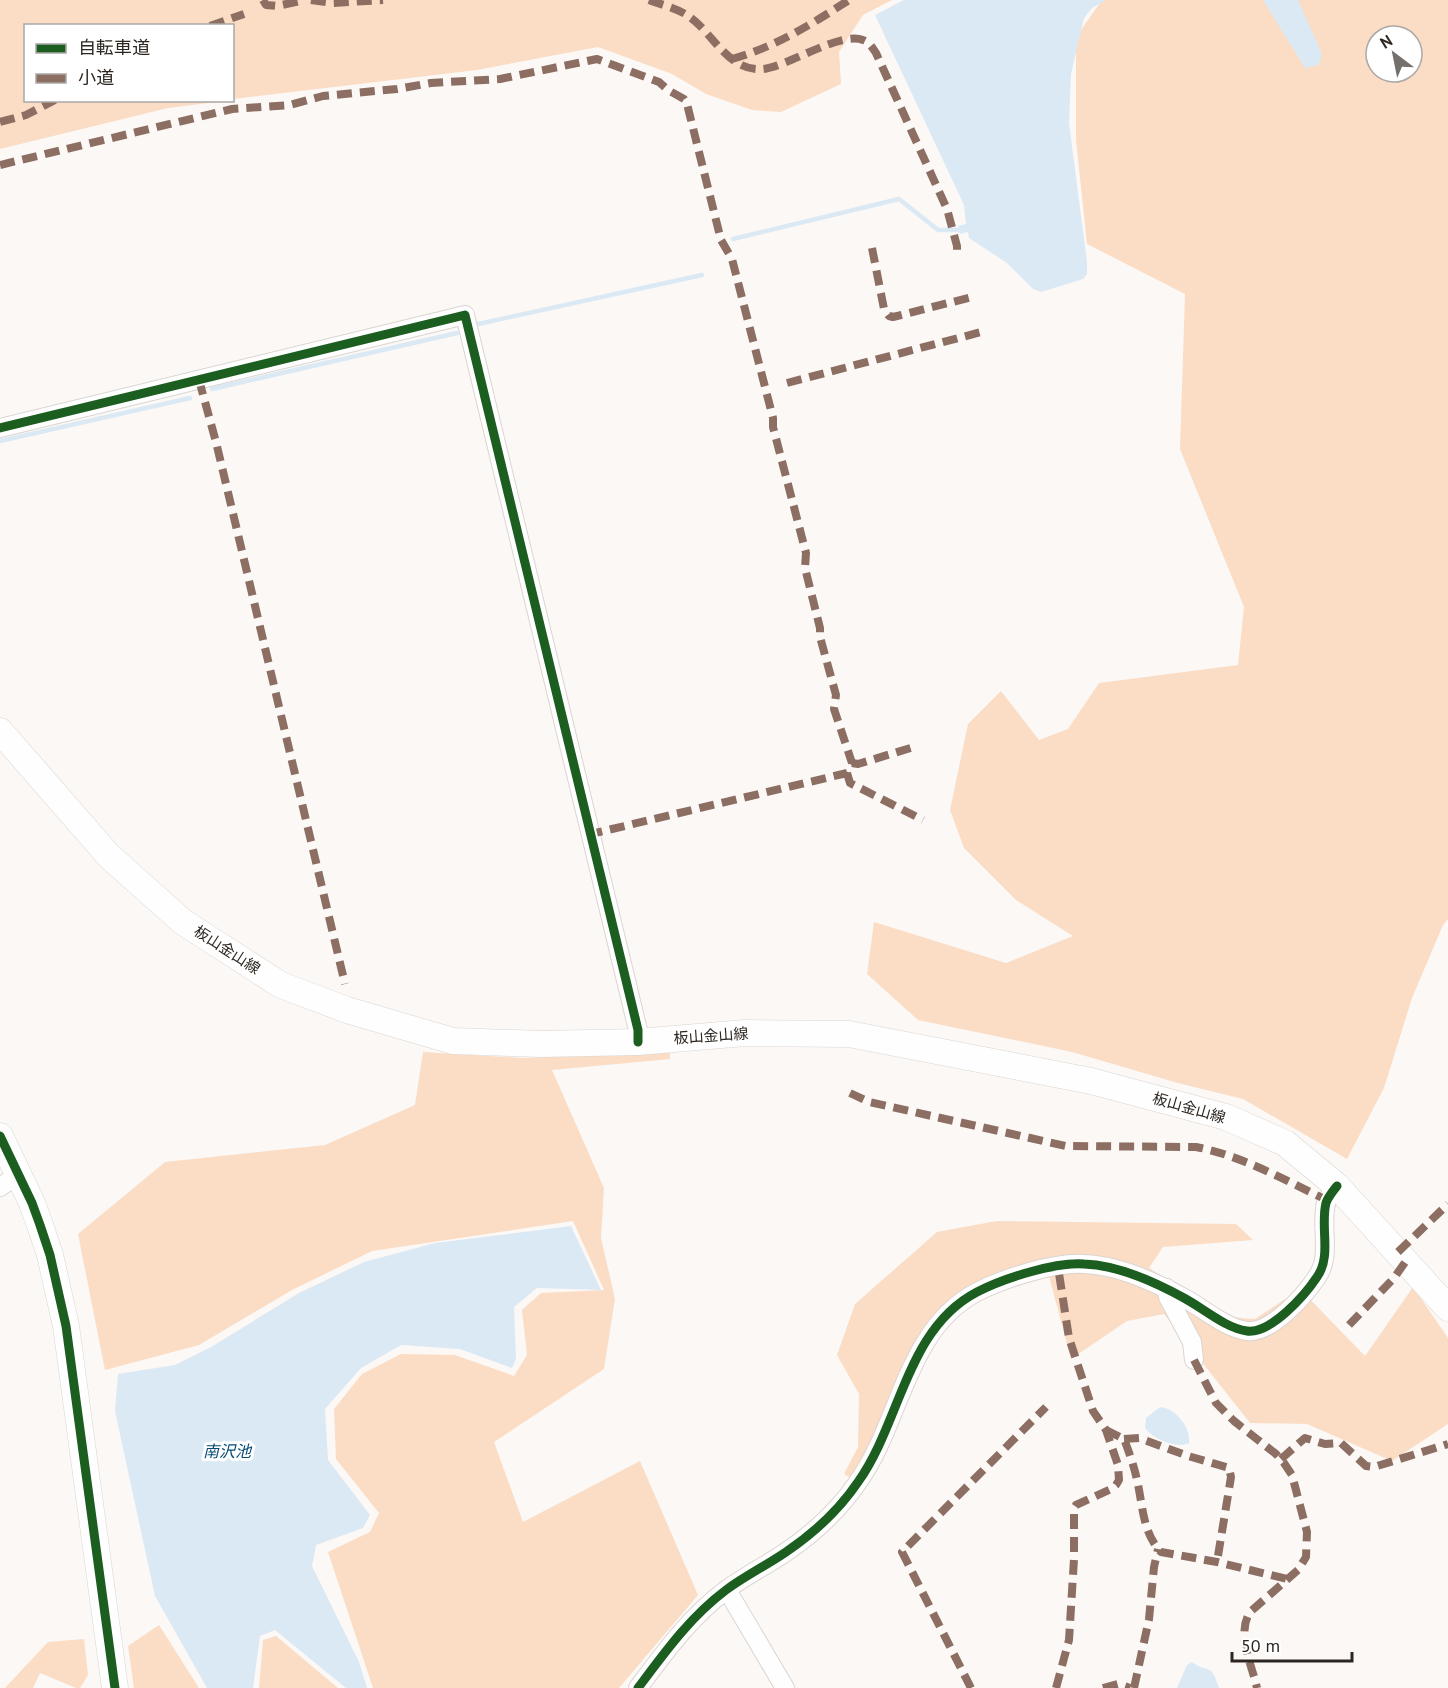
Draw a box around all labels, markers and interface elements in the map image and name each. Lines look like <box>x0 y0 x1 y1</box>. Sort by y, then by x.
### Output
legend <box>24 24 234 102</box>
north arrow <box>1364 24 1424 84</box>
text: N <box>1376 30 1396 53</box>
text: 自転車道 <box>78 36 150 59</box>
text: 小道 <box>78 66 114 89</box>
street label: 板山金山線 <box>191 921 264 978</box>
street label: 板山金山線 <box>673 1023 749 1048</box>
street label: 板山金山線 <box>1150 1088 1228 1127</box>
water label: 南沢池 <box>203 1441 253 1461</box>
scale bar <box>1232 1625 1352 1663</box>
text: 50 m <box>1241 1634 1280 1657</box>

